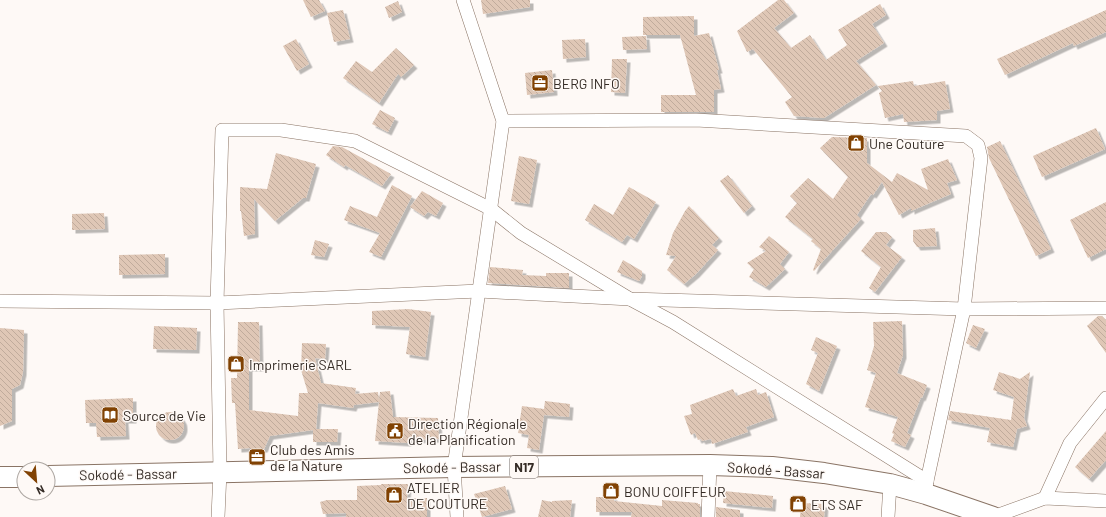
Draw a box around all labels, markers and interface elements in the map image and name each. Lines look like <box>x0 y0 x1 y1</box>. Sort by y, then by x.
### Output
office icon: BERG INFO <box>530 73 550 93</box>
place label: BERG INFO <box>553 75 620 92</box>
shop icon: Une Couture <box>846 133 866 153</box>
place label: Une Couture <box>869 135 945 152</box>
shop icon: Imprimerie SARL <box>226 354 246 374</box>
place label: Imprimerie SARL <box>249 356 352 373</box>
library icon: Source de Vie <box>100 405 120 425</box>
place label: Source de Vie <box>123 407 206 424</box>
place label: Direction Régionale de la Planification <box>408 415 527 448</box>
public building icon: Direction Régionale de la Planification <box>385 421 405 441</box>
place label: Club des Amis de la Nature <box>270 441 355 474</box>
office icon: Club des Amis de la Nature <box>247 447 267 467</box>
road number: N17 <box>510 456 538 478</box>
street label: Sokodé - Bassar <box>403 458 501 476</box>
street label: Sokodé - Bassar <box>727 458 825 482</box>
north arrow <box>16 461 56 501</box>
street label: Sokodé - Bassar <box>79 465 177 483</box>
place label: ATELIER DE COUTURE <box>407 479 487 512</box>
shop icon: BONU COIFFEUR <box>601 481 621 501</box>
text: N <box>34 483 47 498</box>
place label: BONU COIFFEUR <box>624 483 726 500</box>
shop icon: ATELIER DE COUTURE <box>384 485 404 505</box>
shop icon: ETS SAF <box>788 494 808 514</box>
place label: ETS SAF <box>811 496 863 513</box>

